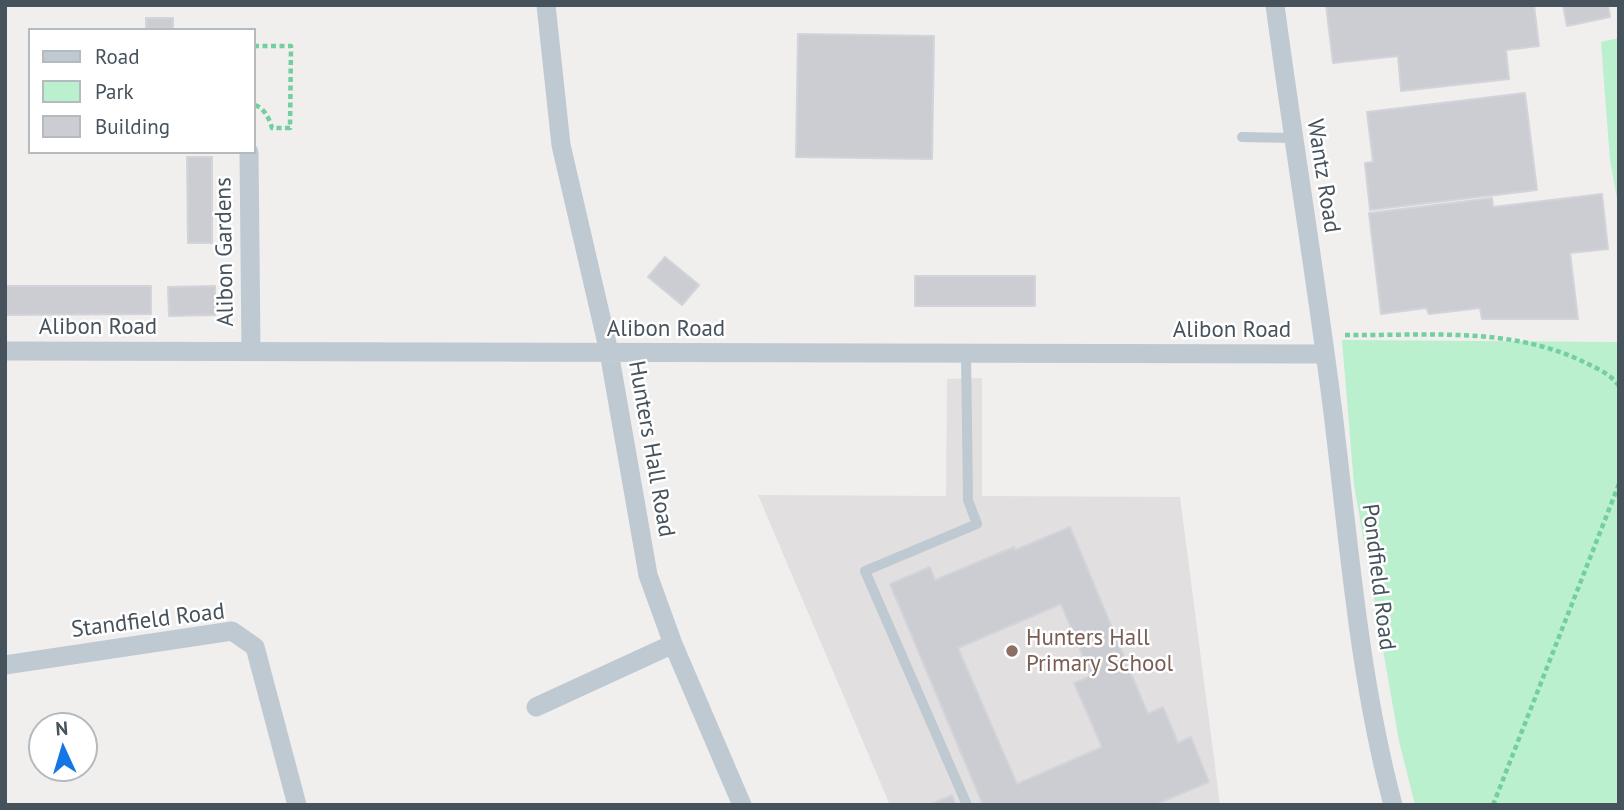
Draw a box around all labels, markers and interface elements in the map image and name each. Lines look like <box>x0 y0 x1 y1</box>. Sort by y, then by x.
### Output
legend <box>28 28 256 154</box>
text: Road <box>95 43 139 70</box>
text: Park <box>95 78 134 105</box>
text: Building <box>95 113 170 140</box>
street label: Wantz Road <box>1300 117 1346 235</box>
street label: Alibon Gardens <box>210 177 240 327</box>
street label: Alibon Road <box>39 313 157 341</box>
street label: Alibon Road <box>607 315 725 343</box>
street label: Alibon Road <box>1173 316 1291 344</box>
street label: Hunters Hall Road <box>622 359 680 539</box>
street label: Pondfield Road <box>1355 502 1401 652</box>
street label: Standfield Road <box>70 598 226 644</box>
place label: Hunters Hall Primary School <box>1026 624 1173 678</box>
marker: Hunters Hall Primary School <box>1004 643 1020 659</box>
north arrow <box>28 712 98 782</box>
text: N <box>55 716 69 740</box>

